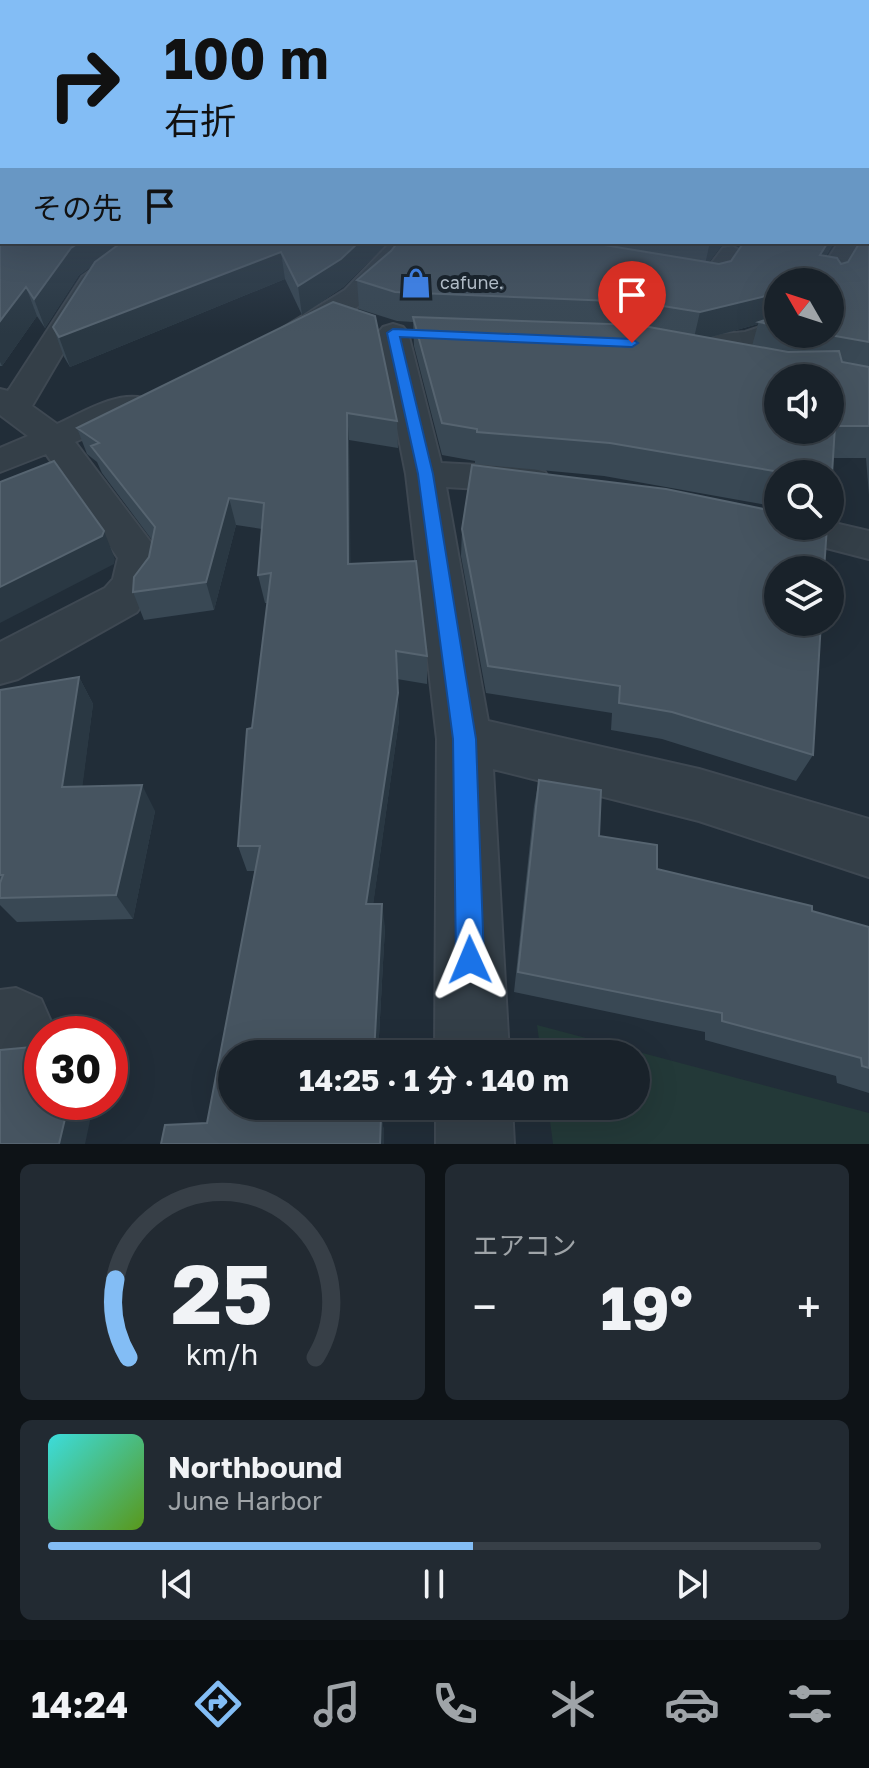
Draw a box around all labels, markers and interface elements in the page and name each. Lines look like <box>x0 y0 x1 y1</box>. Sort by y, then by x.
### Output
text: 100 m <box>164 24 329 91</box>
icon: right <box>32 32 136 136</box>
text: 右折 <box>164 99 236 142</box>
icon: arrive <box>138 184 182 228</box>
text: その先 <box>32 190 122 226</box>
pin <box>598 261 666 343</box>
shop icon: cafune. <box>399 266 433 300</box>
north arrow <box>764 268 844 348</box>
map controls <box>764 268 844 636</box>
place label: cafune. <box>440 271 504 293</box>
icon: arrive <box>610 273 654 317</box>
button: sound <box>764 364 844 444</box>
button: search <box>764 460 844 540</box>
button: layers <box>764 556 844 636</box>
position arrow <box>428 918 512 1002</box>
speed limit sign: 30 <box>24 1016 128 1120</box>
text: 14:25 · 1 分 · 140 m <box>299 1062 569 1098</box>
text: エアコン <box>473 1230 577 1261</box>
text: 25 <box>172 1242 273 1342</box>
text: 19° <box>601 1271 693 1343</box>
text: − <box>473 1280 497 1333</box>
text: + <box>797 1280 821 1333</box>
text: km/h <box>186 1337 259 1371</box>
text: Northbound <box>168 1449 342 1485</box>
text: June Harbor <box>168 1485 322 1516</box>
icon: previous <box>155 1562 199 1606</box>
icon: pause <box>412 1562 456 1606</box>
icon: next <box>670 1562 714 1606</box>
icon: directions <box>190 1676 246 1732</box>
icon: music <box>309 1676 365 1732</box>
icon: phone <box>427 1676 483 1732</box>
icon: climate <box>545 1676 601 1732</box>
icon: car <box>664 1676 720 1732</box>
icon: filters <box>782 1676 838 1732</box>
text: 14:24 <box>31 1683 128 1726</box>

